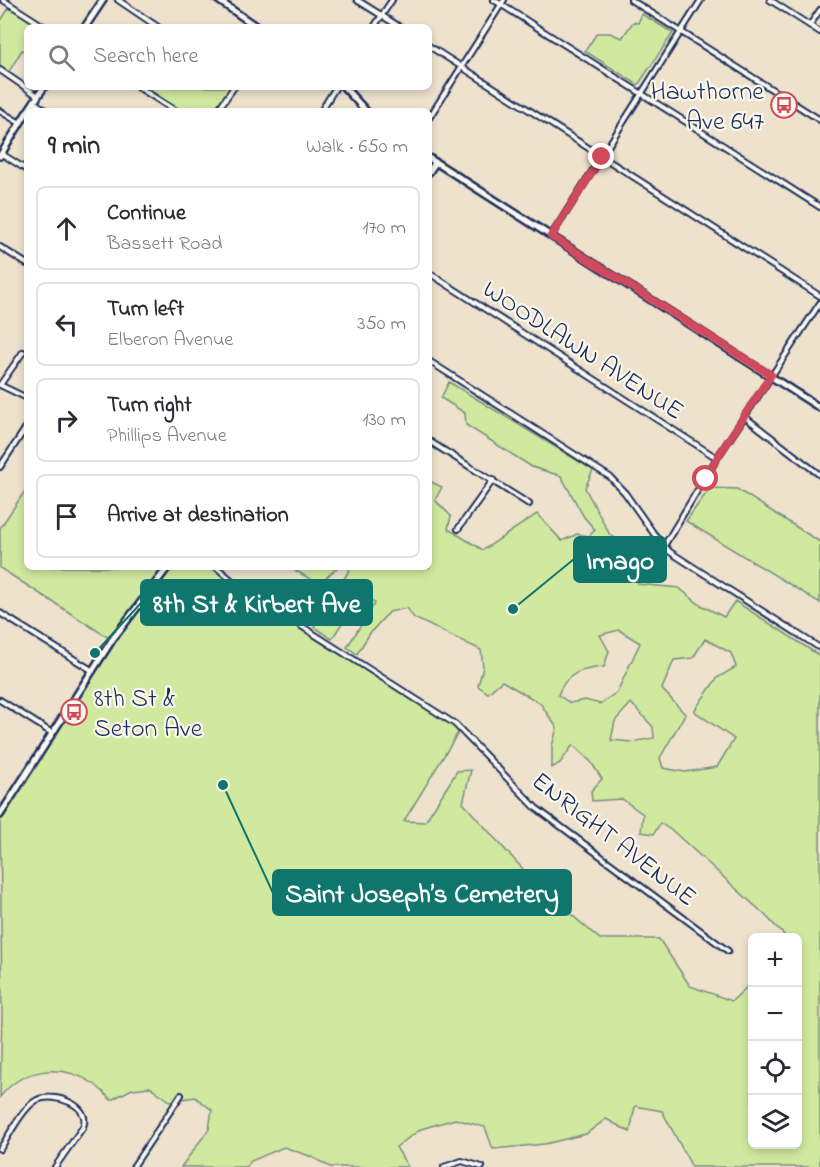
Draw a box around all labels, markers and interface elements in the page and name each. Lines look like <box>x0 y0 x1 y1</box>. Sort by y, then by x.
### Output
search box <box>24 24 432 90</box>
icon: search <box>45 41 78 74</box>
text: Search here <box>93 41 198 73</box>
place label: Hawthorne Ave 647 <box>651 74 764 142</box>
bus stop icon: Hawthorne Ave 647 <box>769 90 799 120</box>
text: 9 min <box>48 128 100 166</box>
text: Walk · 650 m <box>306 133 408 162</box>
route end <box>588 143 614 169</box>
text: Continue <box>107 198 186 230</box>
icon: ahead <box>50 212 83 245</box>
text: 170 m <box>362 214 406 243</box>
text: Bassett Road <box>107 230 223 259</box>
street label: WOODLAWN AVENUE <box>474 272 691 431</box>
text: Turn left <box>107 294 184 326</box>
icon: left <box>50 308 83 341</box>
text: 350 m <box>357 310 406 339</box>
text: Elberon Avenue <box>107 326 233 355</box>
text: Turn right <box>107 390 192 422</box>
icon: right <box>50 404 83 437</box>
text: 130 m <box>362 406 406 435</box>
text: Phillips Avenue <box>107 422 227 451</box>
route start <box>692 465 718 491</box>
icon: arrive <box>50 500 83 533</box>
text: Arrive at destination <box>107 500 289 532</box>
callout: Imago <box>574 537 666 582</box>
text: Imago <box>586 543 654 583</box>
callout: 8th St & Kirbert Ave <box>141 580 372 625</box>
text: 8th St & Kirbert Ave <box>152 586 362 625</box>
place label: 8th St & Seton Ave <box>94 681 203 749</box>
bus stop icon: 8th St & Seton Ave <box>59 697 89 727</box>
street label: ENRIGHT AVENUE <box>523 764 704 917</box>
callout: Saint Joseph’s Cemetery <box>273 870 571 915</box>
text: Saint Joseph’s Cemetery <box>285 876 559 915</box>
map controls <box>748 933 802 1149</box>
button: + <box>748 933 802 987</box>
button: − <box>748 987 802 1041</box>
button: locate <box>748 1041 802 1095</box>
button: layers <box>748 1095 802 1149</box>

